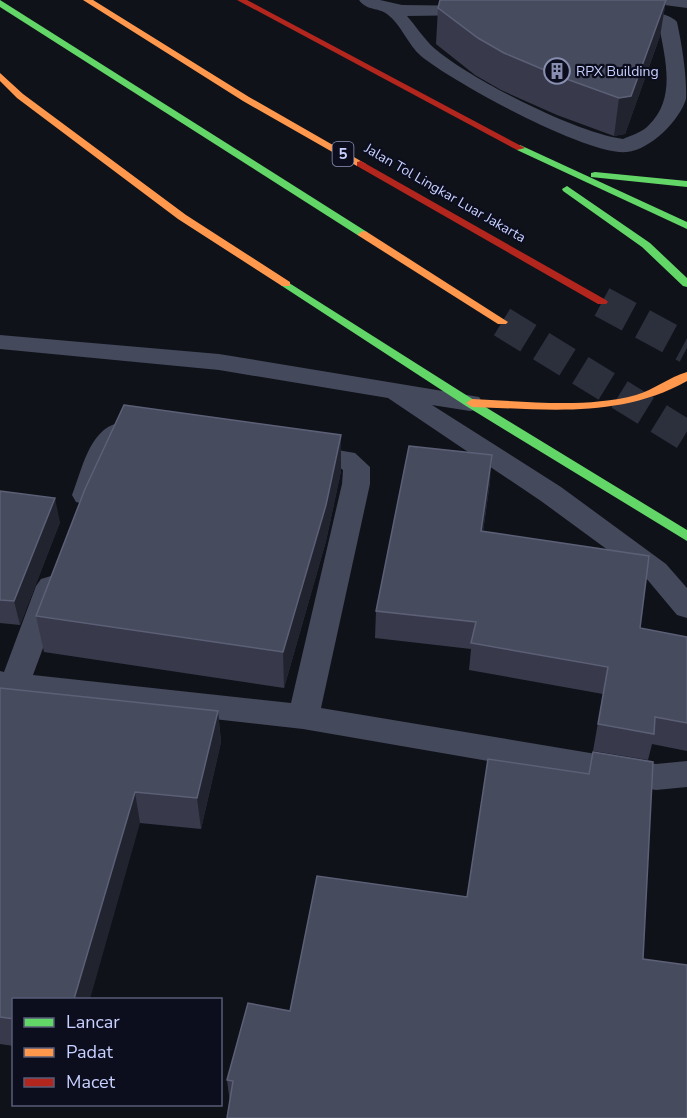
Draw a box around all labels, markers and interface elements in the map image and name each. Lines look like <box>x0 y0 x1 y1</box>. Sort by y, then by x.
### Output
building icon: RPX Building <box>542 56 572 86</box>
place label: RPX Building <box>576 62 659 81</box>
street label: Jalan Tol Lingkar Luar Jakarta <box>360 138 529 247</box>
road number: 5 <box>332 142 354 166</box>
legend <box>12 998 222 1106</box>
text: Lancar <box>66 1010 120 1034</box>
text: Padat <box>66 1040 114 1064</box>
text: Macet <box>66 1070 116 1094</box>

